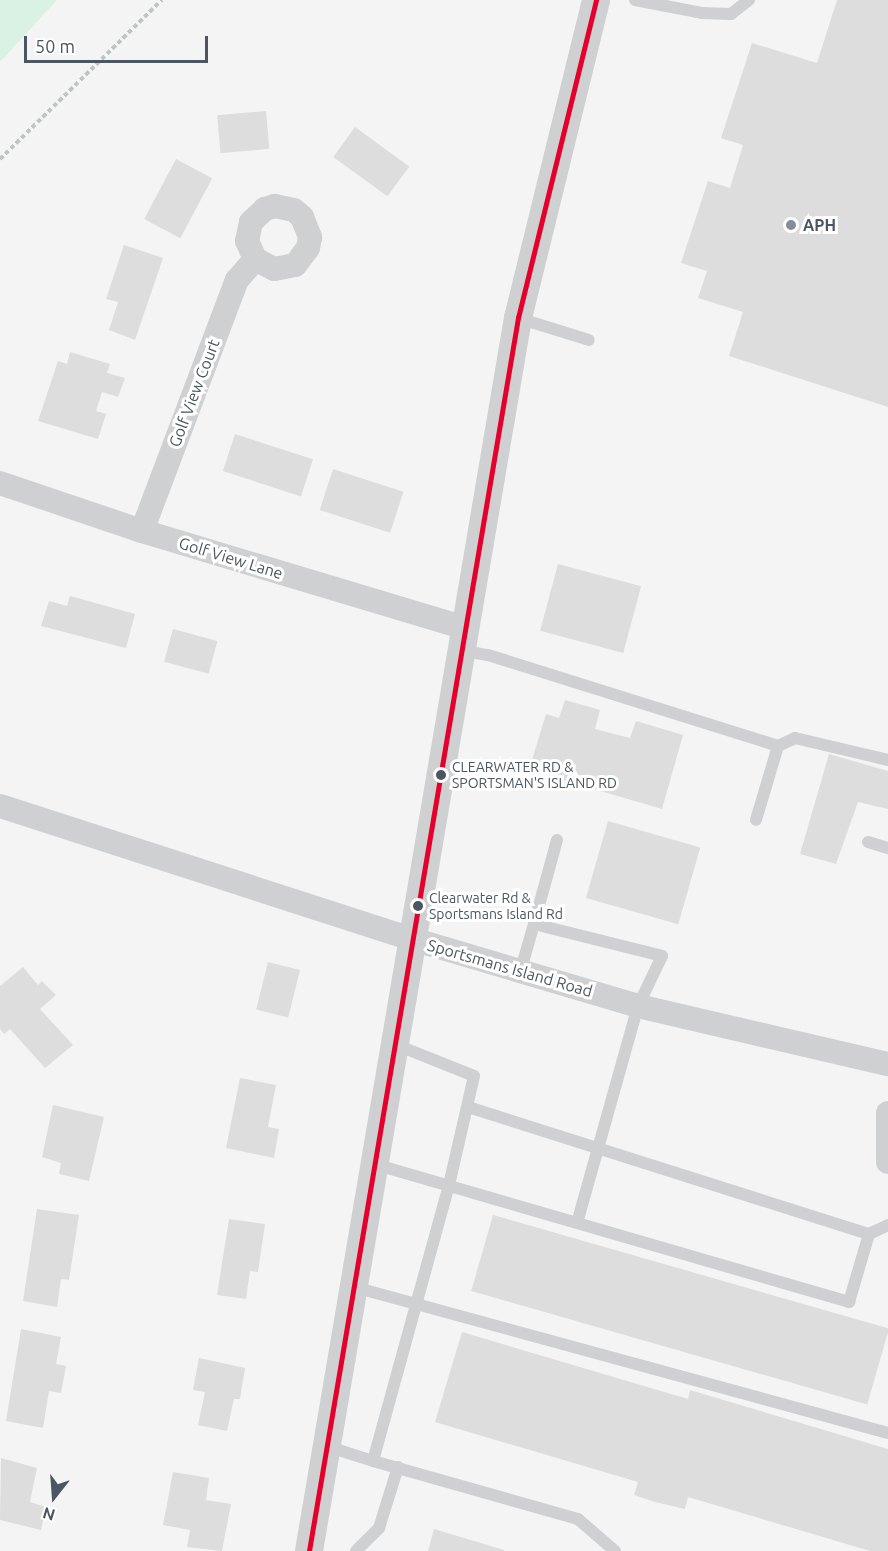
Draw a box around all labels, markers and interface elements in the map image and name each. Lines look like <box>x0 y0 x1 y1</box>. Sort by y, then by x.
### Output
scale bar <box>27 24 212 62</box>
text: 50 m <box>35 36 75 56</box>
place label: APH <box>803 215 836 235</box>
marker: APH <box>784 218 798 232</box>
street label: Golf View Court <box>165 336 223 450</box>
street label: Golf View Lane <box>177 533 285 583</box>
place label: CLEARWATER RD & SPORTSMAN'S ISLAND RD <box>452 759 617 792</box>
marker: CLEARWATER RD & SPORTSMAN'S ISLAND RD <box>435 769 447 781</box>
place label: Clearwater Rd & Sportsmans Island Rd <box>429 890 563 922</box>
marker: Clearwater Rd & Sportsmans Island Rd <box>412 900 424 912</box>
street label: Sportsmans Island Road <box>425 935 595 1001</box>
north arrow <box>24 1467 84 1527</box>
text: N <box>40 1504 57 1525</box>

